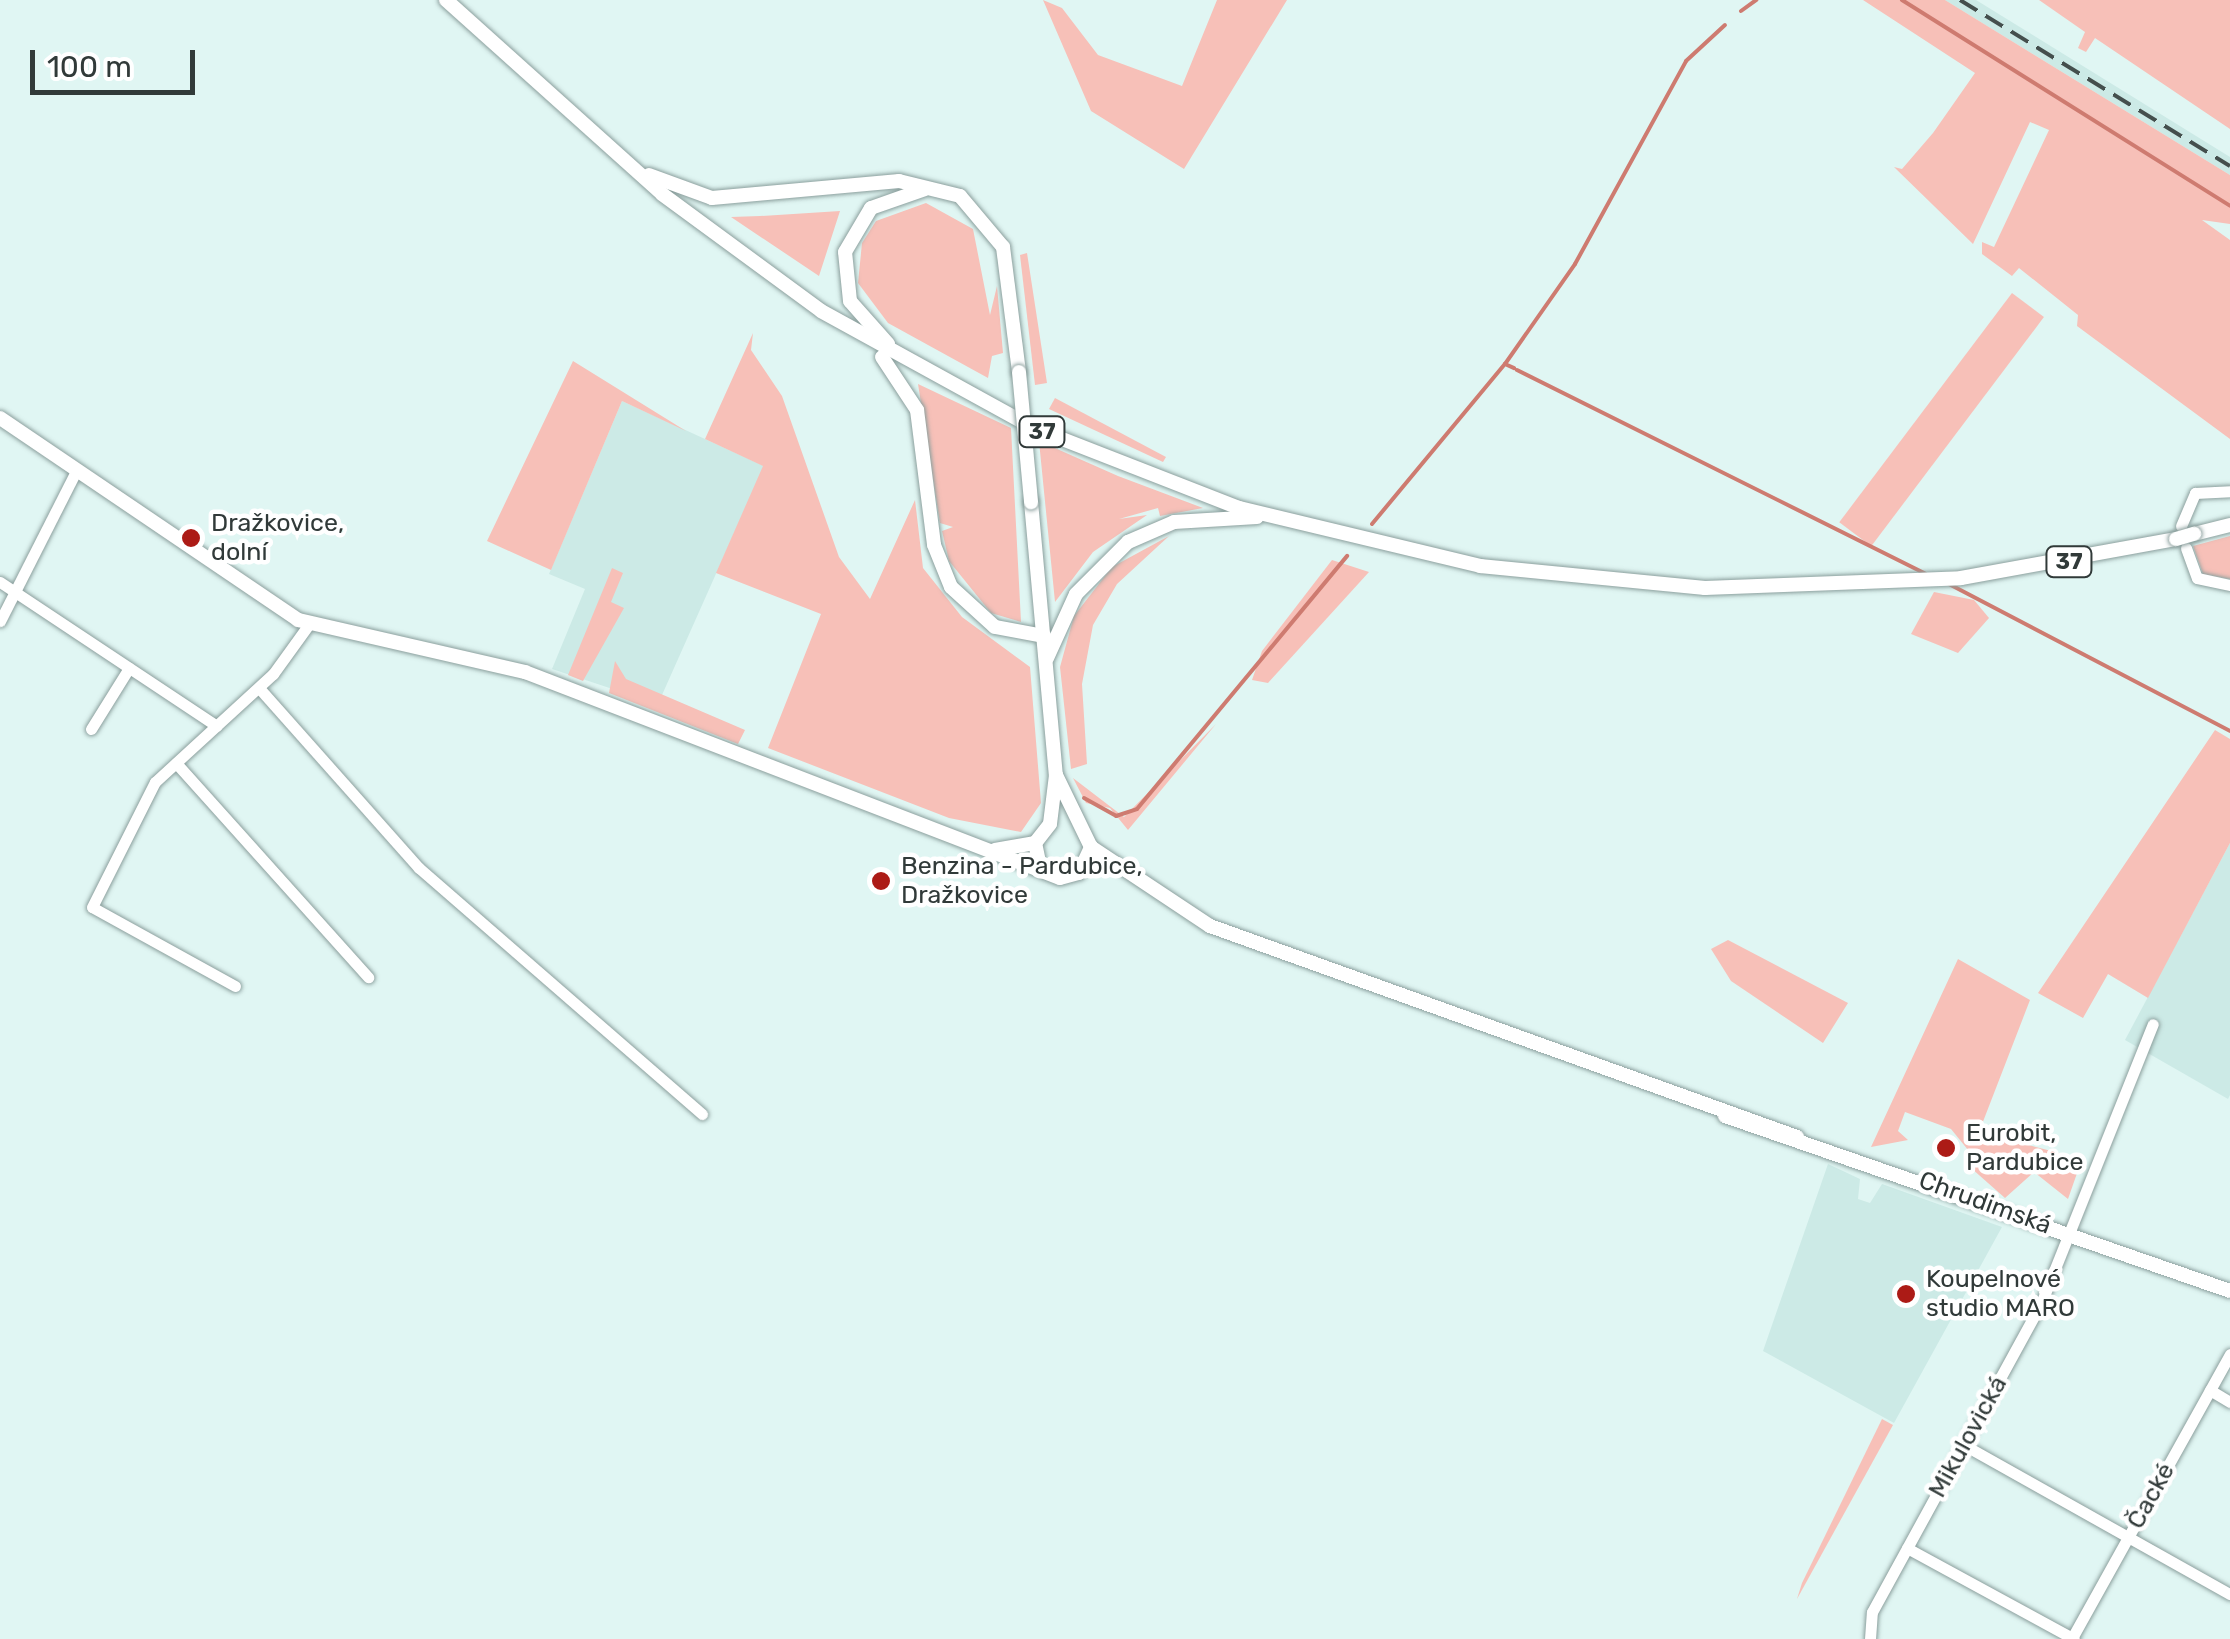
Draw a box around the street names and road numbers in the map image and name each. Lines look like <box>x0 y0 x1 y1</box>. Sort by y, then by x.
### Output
road number: 37 <box>1017 415 1067 449</box>
road number: 37 <box>2044 545 2094 579</box>
street label: Chrudimská <box>1915 1165 2055 1241</box>
street label: Mikulovická <box>1922 1371 2014 1503</box>
street label: Čacké <box>2121 1458 2181 1534</box>

